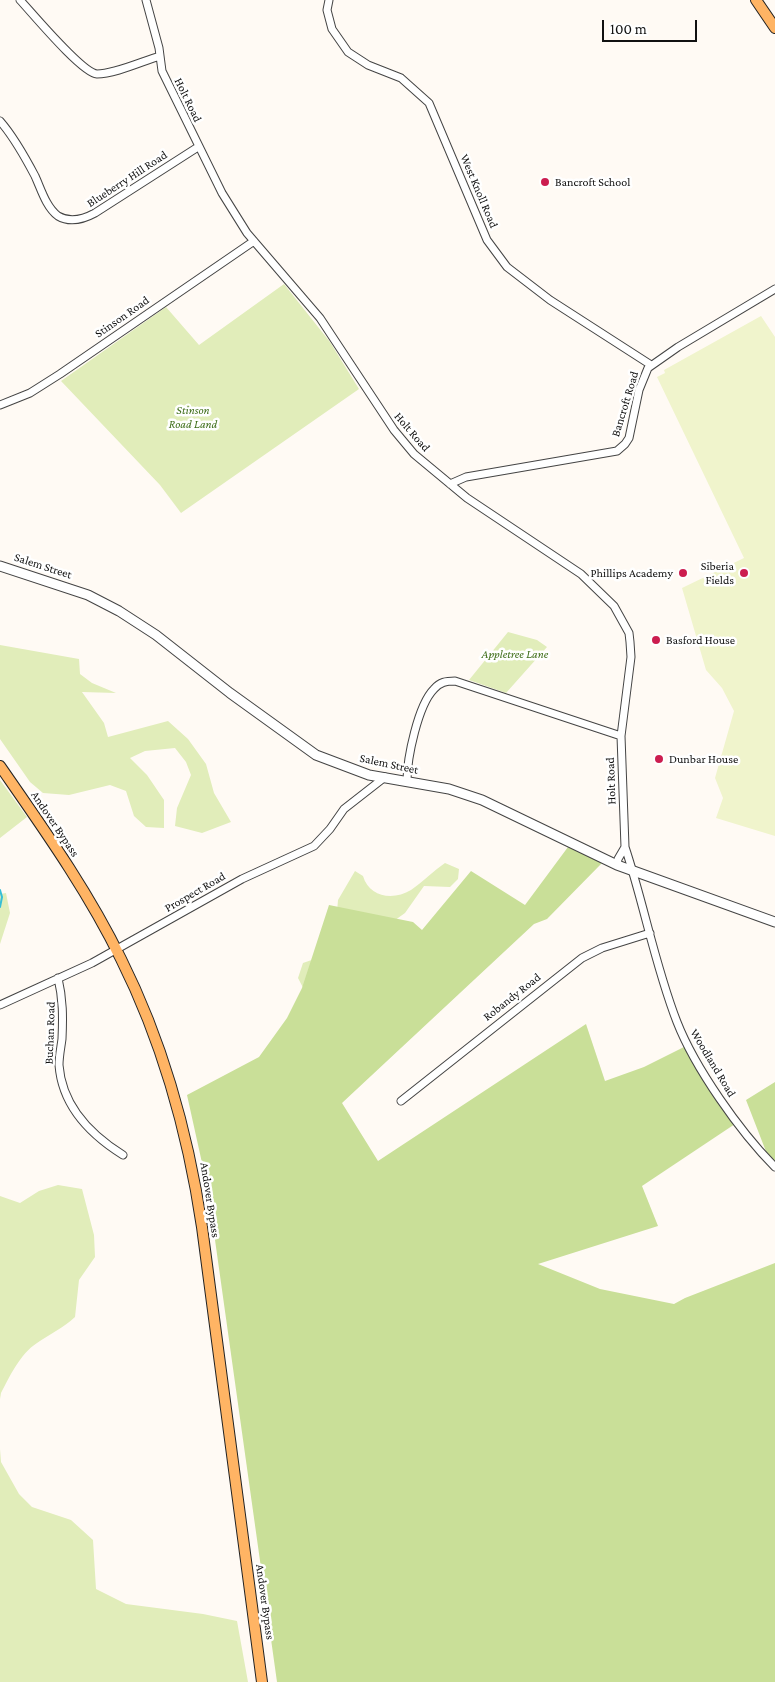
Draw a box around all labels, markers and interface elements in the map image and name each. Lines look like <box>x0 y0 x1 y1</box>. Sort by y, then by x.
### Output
scale bar <box>605 10 700 42</box>
text: 100 m <box>610 21 647 37</box>
street label: Holt Road <box>171 75 205 125</box>
street label: Blueberry Hill Road <box>84 148 170 210</box>
street label: West Knoll Road <box>457 152 501 230</box>
place label: Bancroft School <box>555 175 630 189</box>
marker: Bancroft School <box>539 176 551 188</box>
street label: Stinson Road <box>92 293 152 341</box>
street label: Bancroft Road <box>608 370 642 438</box>
park label: Stinson Road Land <box>169 403 217 431</box>
street label: Holt Road <box>391 409 433 455</box>
street label: Salem Street <box>12 550 74 582</box>
place label: Siberia Fields <box>701 559 734 587</box>
place label: Phillips Academy <box>591 566 673 580</box>
marker: Phillips Academy <box>677 567 689 579</box>
marker: Siberia Fields <box>738 567 750 579</box>
place label: Basford House <box>666 633 735 647</box>
marker: Basford House <box>650 634 662 646</box>
park label: Appletree Lane <box>482 647 548 661</box>
street label: Salem Street <box>358 751 420 777</box>
place label: Dunbar House <box>669 752 738 766</box>
marker: Dunbar House <box>653 753 665 765</box>
street label: Holt Road <box>603 757 619 805</box>
street label: Andover Bypass <box>28 788 82 860</box>
street label: Prospect Road <box>162 869 228 915</box>
street label: Robandy Road <box>480 970 544 1024</box>
street label: Buchan Road <box>42 1001 58 1065</box>
street label: Woodland Road <box>687 1026 739 1100</box>
street label: Andover Bypass <box>197 1161 223 1239</box>
street label: Andover Bypass <box>253 1563 277 1641</box>

